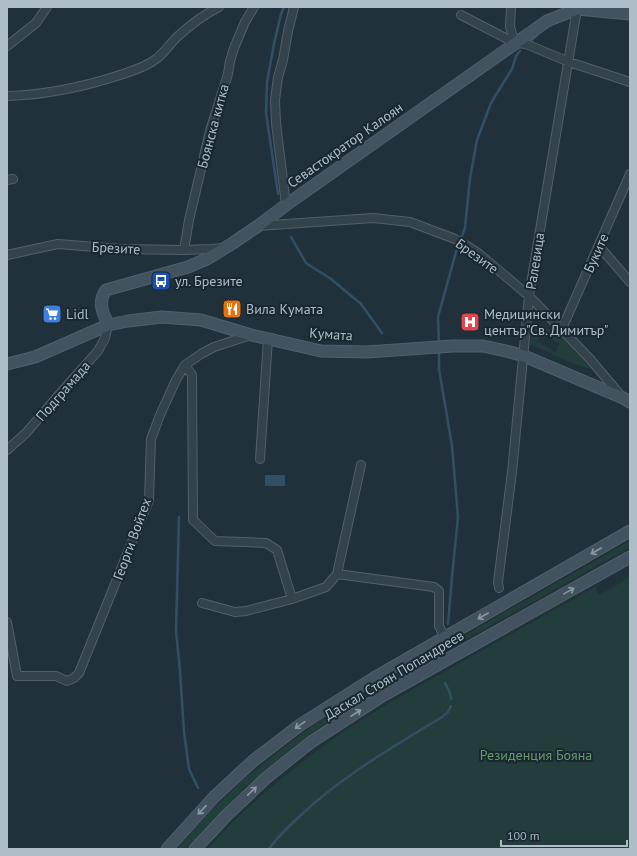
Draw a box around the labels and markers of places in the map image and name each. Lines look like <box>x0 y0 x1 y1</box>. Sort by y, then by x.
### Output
bus stop icon: ул. Брезите <box>150 270 172 292</box>
place label: ул. Брезите <box>175 272 243 290</box>
restaurant icon: Вила Кумата <box>221 298 243 320</box>
place label: Вила Кумата <box>246 300 323 318</box>
supermarket icon: Lidl <box>41 303 63 325</box>
place label: Lidl <box>66 305 89 323</box>
place label: Медицински център"Св. Димитър" <box>484 305 608 339</box>
hospital icon: Медицински център"Св. Димитър" <box>459 311 481 333</box>

